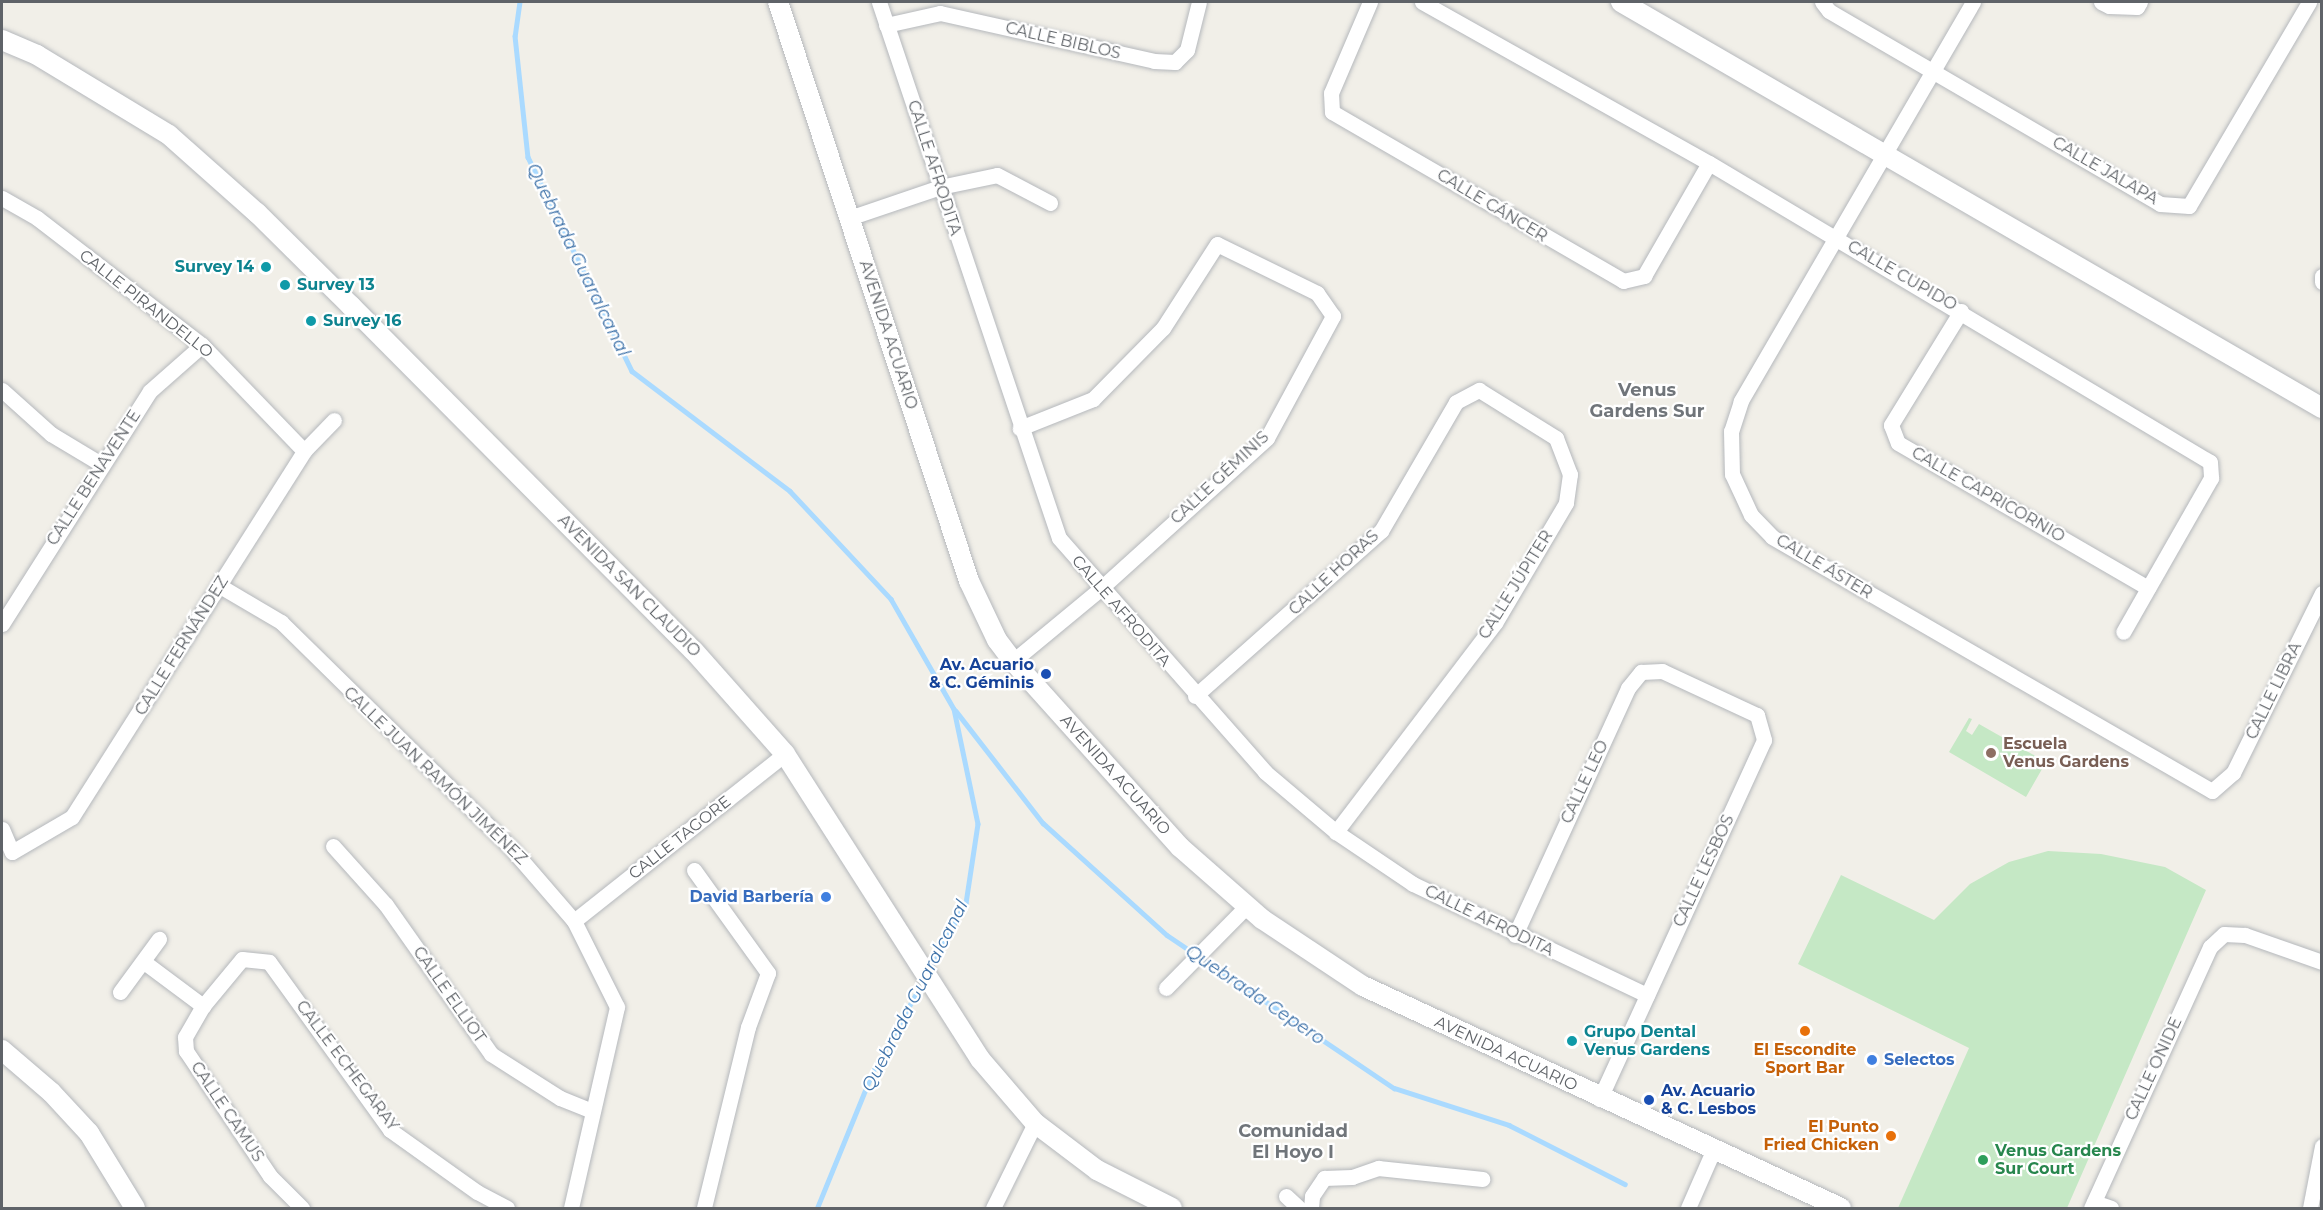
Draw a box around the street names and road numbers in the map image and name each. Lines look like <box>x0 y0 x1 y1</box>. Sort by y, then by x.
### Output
street label: CALLE BIBLOS <box>1003 18 1123 64</box>
street label: CALLE AFRODITA <box>903 98 965 238</box>
street label: CALLE JALAPA <box>2049 133 2161 209</box>
street label: CALLE CÁNCER <box>1433 165 1551 247</box>
street label: CALLE CUPIDO <box>1844 237 1960 315</box>
street label: CALLE PIRANDELLO <box>75 246 217 362</box>
street label: AVENIDA ACUARIO <box>855 258 921 412</box>
street label: CALLE BENAVENTE <box>43 407 145 549</box>
street label: CALLE GÉMINIS <box>1167 428 1273 528</box>
street label: CALLE CAPRICORNIO <box>1908 443 2068 547</box>
street label: AVENIDA SAN CLAUDIO <box>554 511 704 661</box>
street label: CALLE HORAS <box>1285 527 1383 619</box>
street label: CALLE JÚPITER <box>1475 527 1557 643</box>
street label: CALLE ÁSTER <box>1772 531 1876 603</box>
street label: CALLE AFRODITA <box>1067 551 1175 671</box>
street label: CALLE FERNÁNDEZ <box>131 573 233 719</box>
street label: CALLE LIBRA <box>2242 639 2306 743</box>
street label: CALLE JUAN RAMÓN JIMÉNEZ <box>339 683 531 869</box>
street label: AVENIDA ACUARIO <box>1056 711 1174 839</box>
street label: CALLE LEO <box>1557 737 1613 827</box>
street label: CALLE TAGORE <box>625 792 735 884</box>
street label: CALLE LESBOS <box>1670 812 1738 930</box>
street label: CALLE AFRODITA <box>1421 881 1557 961</box>
street label: CALLE ELLIOT <box>409 943 489 1047</box>
street label: CALLE ECHEGARAY <box>292 997 402 1135</box>
street label: AVENIDA ACUARIO <box>1431 1012 1581 1096</box>
street label: CALLE ONIDE <box>2122 1014 2186 1124</box>
street label: CALLE CAMUS <box>186 1058 268 1166</box>

